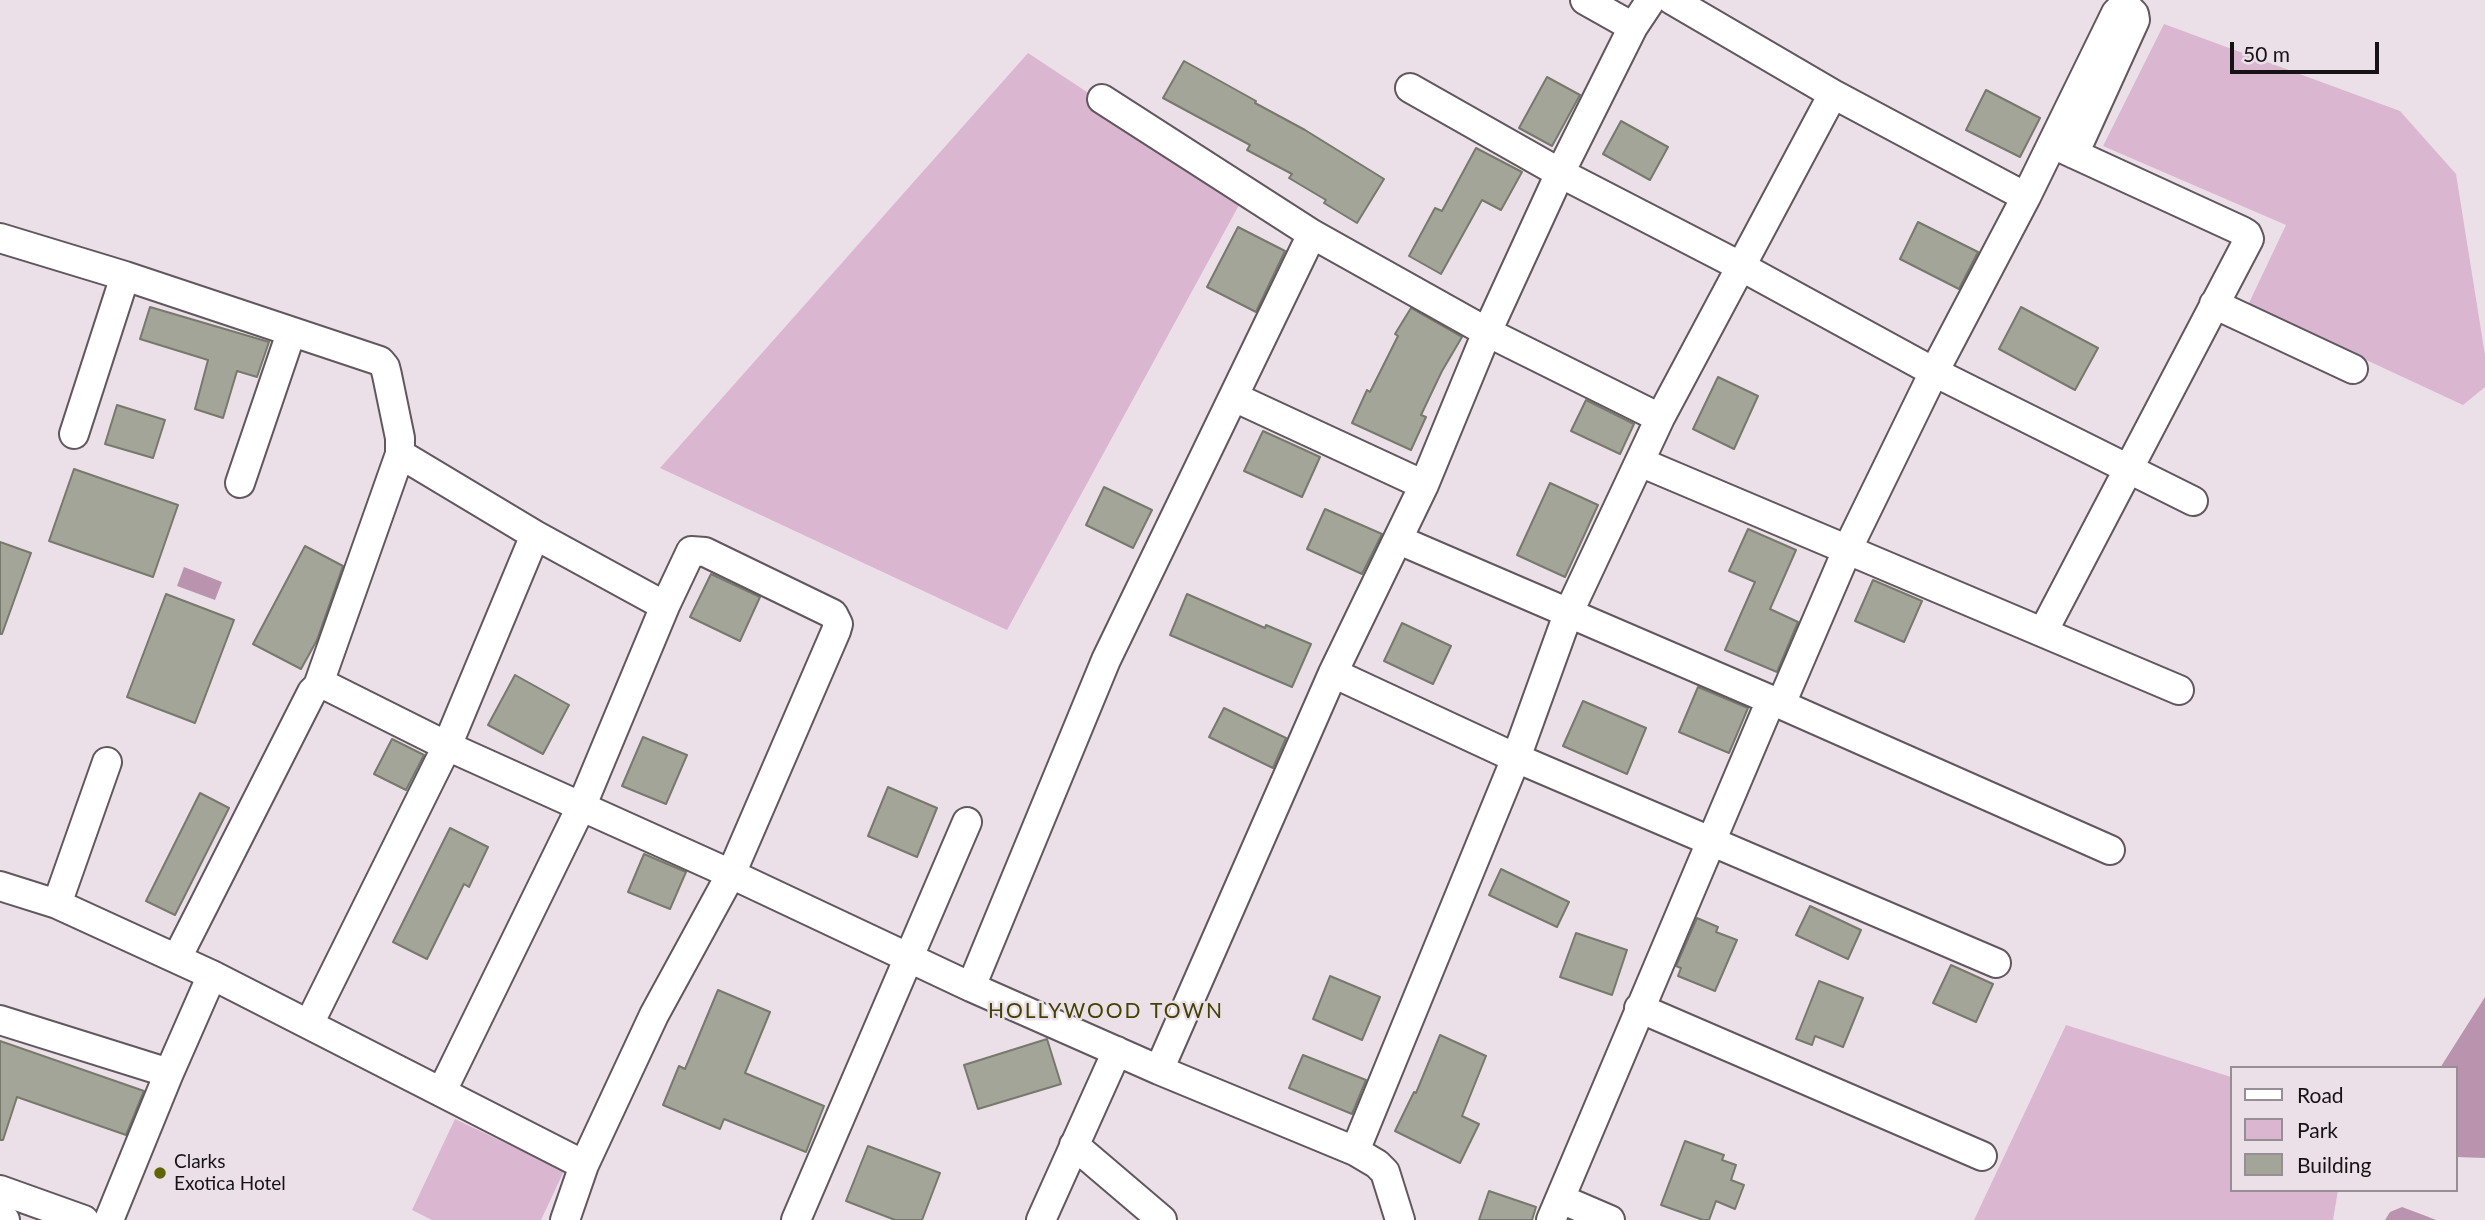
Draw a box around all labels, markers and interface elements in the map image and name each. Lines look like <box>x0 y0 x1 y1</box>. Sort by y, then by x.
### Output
scale bar <box>2233 28 2382 72</box>
text: 50 m <box>2243 41 2290 66</box>
district label: HOLLYWOOD TOWN <box>990 998 1222 1024</box>
legend <box>2230 1066 2457 1192</box>
text: Road <box>2297 1082 2344 1107</box>
text: Park <box>2297 1117 2338 1142</box>
place label: Clarks Exotica Hotel <box>174 1151 286 1195</box>
text: Building <box>2297 1152 2372 1177</box>
marker: Clarks Exotica Hotel <box>152 1165 168 1181</box>

